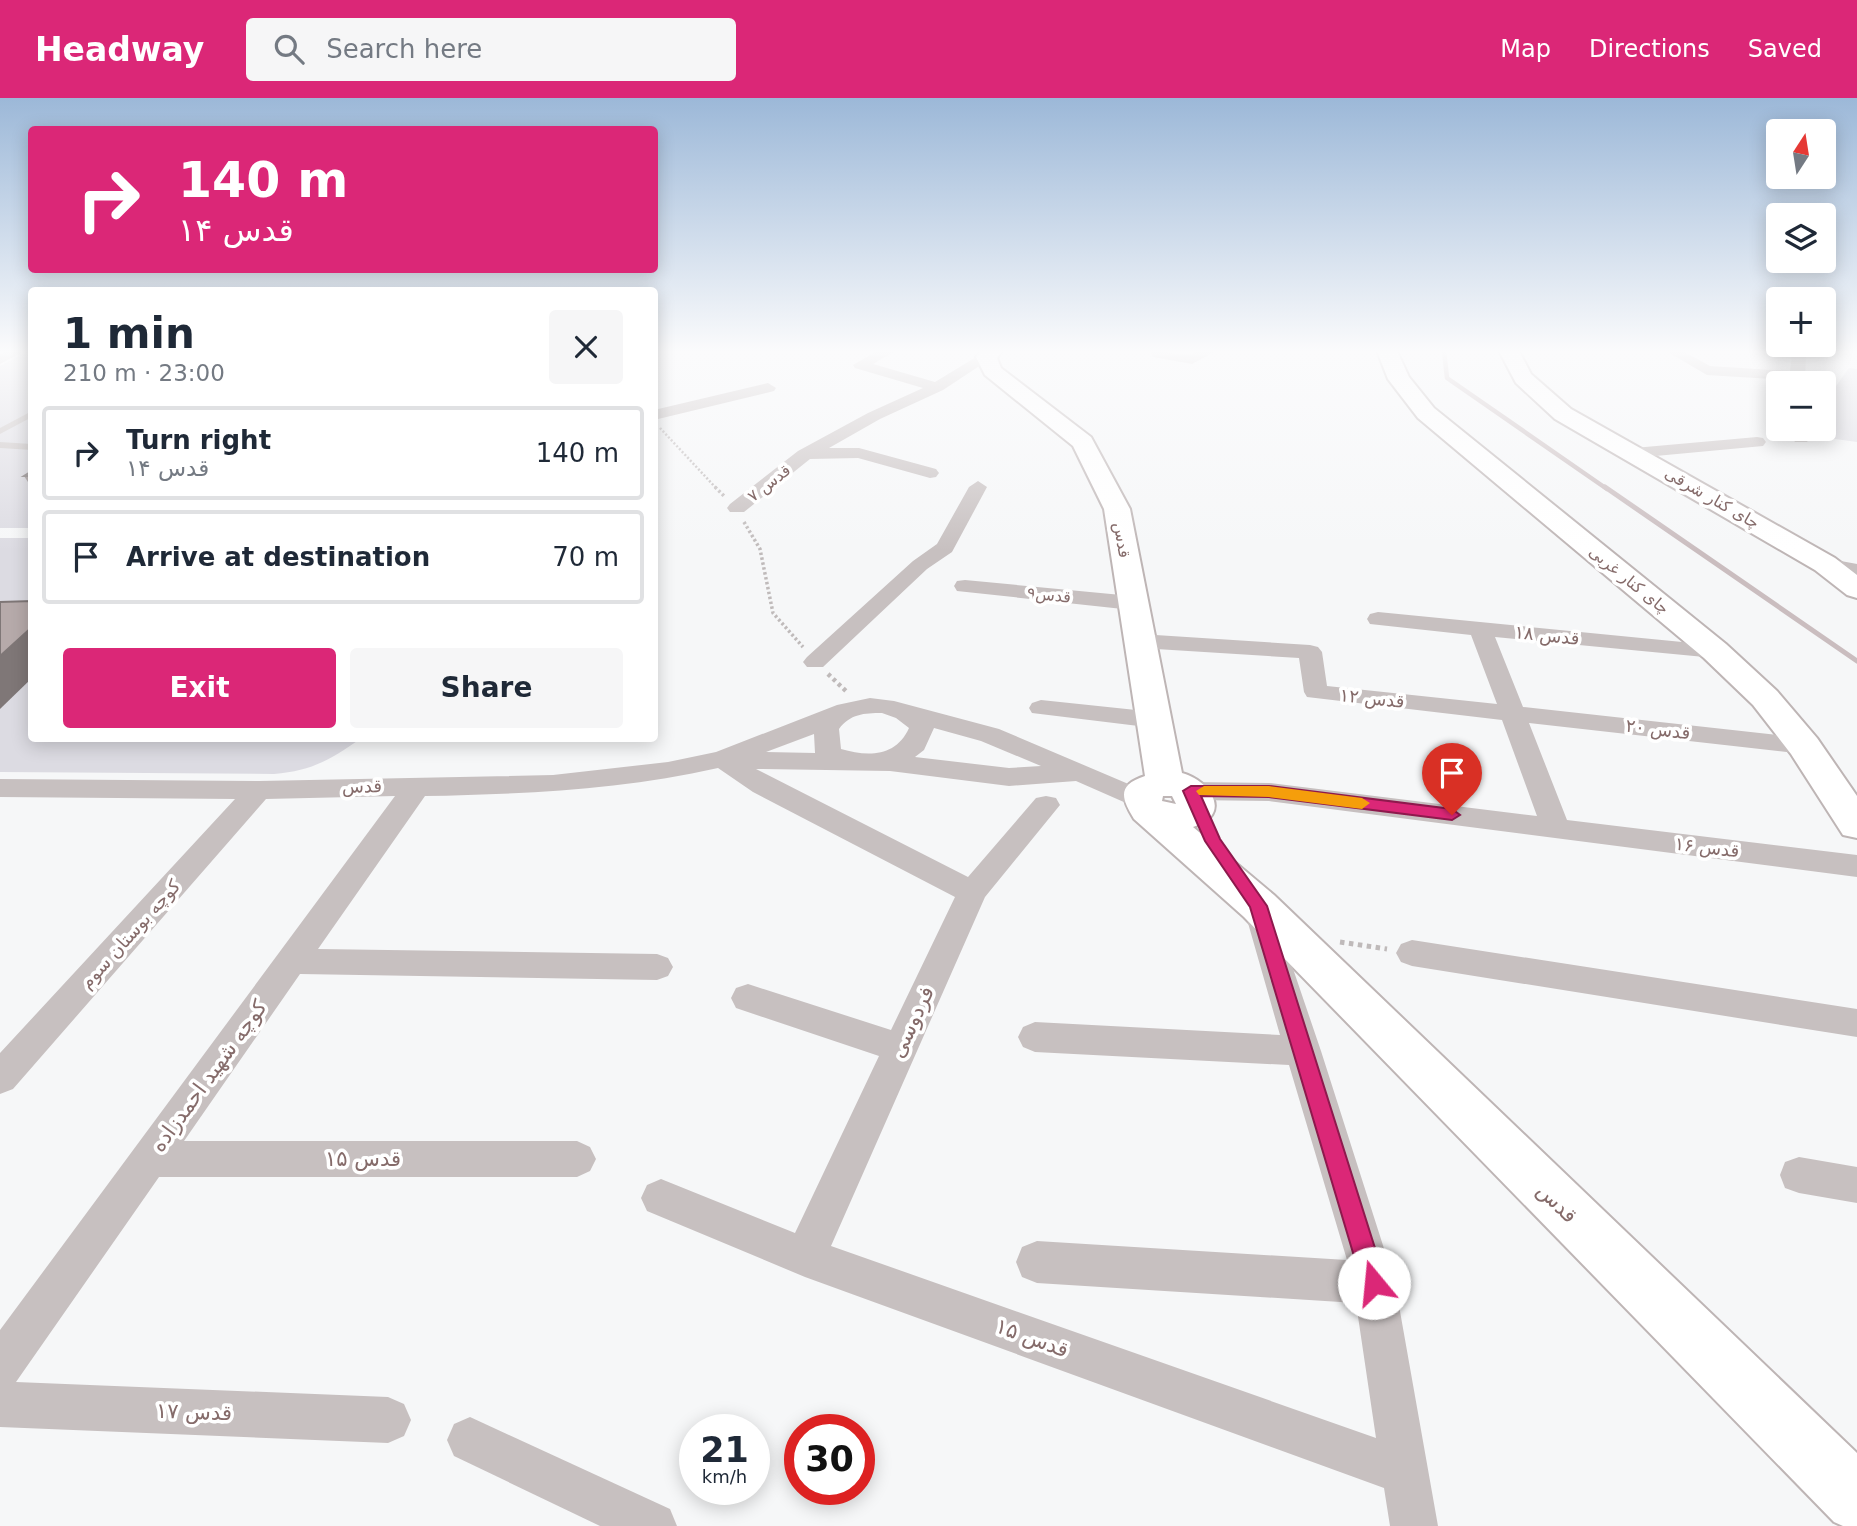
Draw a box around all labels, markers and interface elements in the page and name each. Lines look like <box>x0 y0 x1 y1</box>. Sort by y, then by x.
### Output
search box <box>246 18 736 81</box>
text: Headway <box>35 30 204 69</box>
icon: search <box>270 30 308 68</box>
text: Search here <box>326 34 482 64</box>
text: Map <box>1500 35 1551 63</box>
text: Directions <box>1589 35 1710 63</box>
text: Saved <box>1748 35 1822 63</box>
north arrow <box>1766 119 1836 189</box>
map controls <box>1766 119 1836 441</box>
text: 140 m <box>178 152 348 209</box>
icon: right <box>63 154 154 245</box>
button: layers <box>1766 203 1836 273</box>
text: قدس ۱۴ <box>178 211 294 249</box>
button: + <box>1766 287 1836 357</box>
text: 1 min <box>63 309 195 358</box>
button: close <box>549 310 623 384</box>
text: 210 m · 23:00 <box>63 360 225 386</box>
button: − <box>1766 371 1836 441</box>
text: Turn right <box>126 425 271 455</box>
icon: right <box>67 434 105 472</box>
text: 140 m <box>536 438 619 468</box>
text: قدس ۱۴ <box>126 455 209 481</box>
street label: قدس ۷ <box>744 460 794 506</box>
street label: چای کنار شرقی <box>1661 463 1763 534</box>
street label: قدس <box>1110 521 1134 559</box>
icon: arrive <box>67 538 105 576</box>
text: Arrive at destination <box>126 542 430 572</box>
text: 70 m <box>552 542 619 572</box>
street label: چای کنار غربی <box>1585 542 1673 619</box>
street label: قدس۹ <box>1026 583 1072 607</box>
street label: قدس ۱۸ <box>1514 621 1580 649</box>
button: Exit <box>63 648 336 728</box>
button: Share <box>350 648 623 728</box>
street label: قدس ۱۲ <box>1339 684 1405 712</box>
street label: قدس ۲۰ <box>1624 715 1692 743</box>
pin <box>1422 743 1482 815</box>
icon: arrive <box>1433 754 1471 792</box>
street label: قدس <box>342 775 382 797</box>
street label: قدس ۱۶ <box>1673 833 1741 861</box>
street label: کوچه بوستان سوم <box>76 875 185 993</box>
street label: فردوسی <box>885 982 939 1062</box>
street label: کوچه شهید احمدزاده <box>146 996 272 1156</box>
street label: قدس ۱۵ <box>325 1147 401 1171</box>
street label: قدس <box>1532 1178 1582 1228</box>
position arrow <box>1337 1246 1411 1320</box>
street label: قدس ۱۵ <box>992 1314 1072 1362</box>
street label: قدس ۱۷ <box>156 1399 232 1425</box>
speed limit sign: 30 <box>784 1414 875 1505</box>
text: 21 <box>700 1430 749 1470</box>
text: km/h <box>702 1466 747 1487</box>

